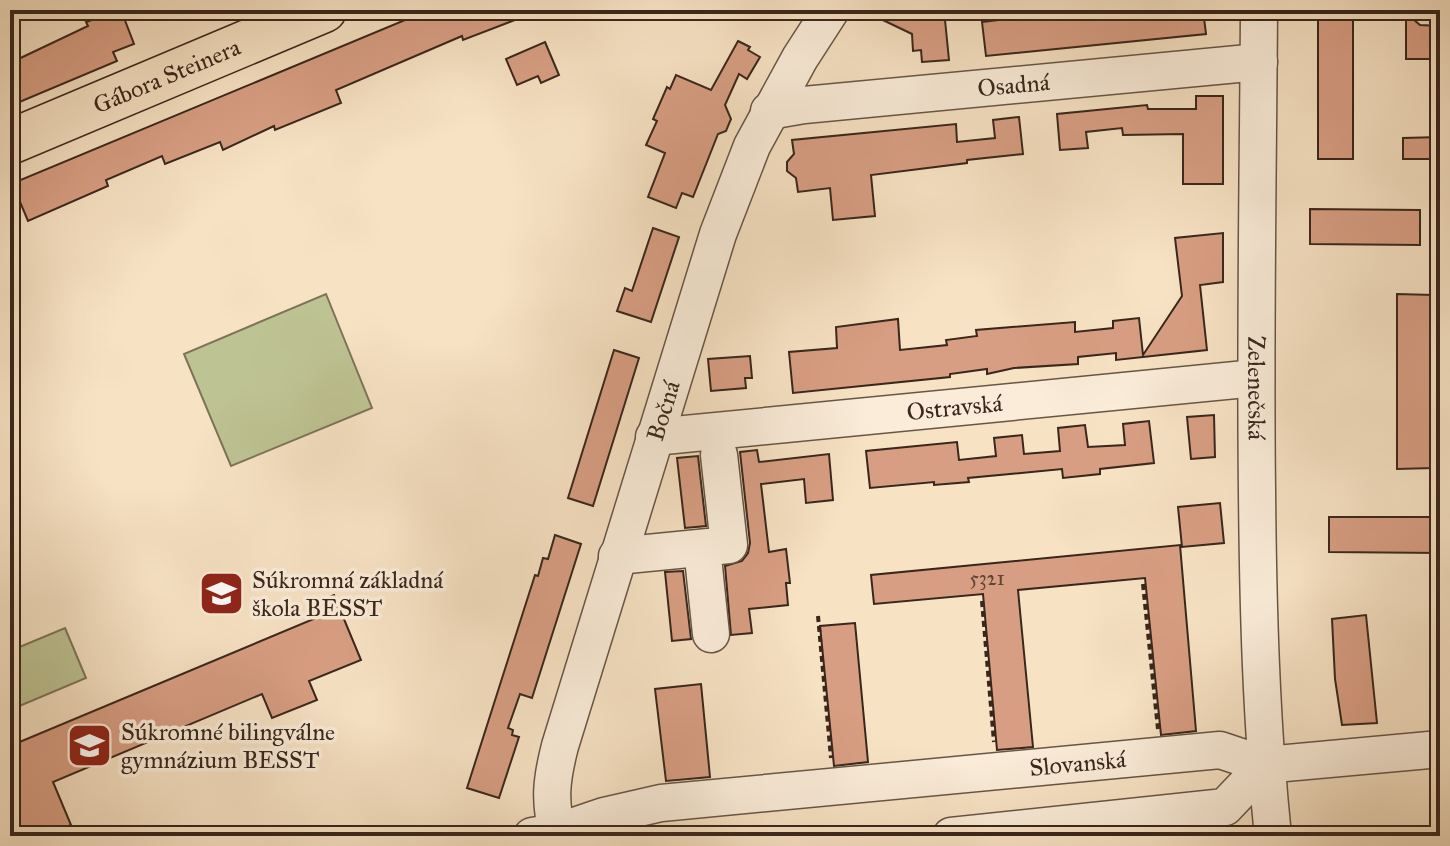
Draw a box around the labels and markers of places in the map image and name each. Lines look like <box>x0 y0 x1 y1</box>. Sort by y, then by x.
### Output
place label: Súkromná základná škola BESST <box>252 565 444 623</box>
school or university icon: Súkromná základná škola BESST <box>197 570 245 618</box>
place label: Súkromné bilingválne gymnázium BESST <box>121 717 335 775</box>
school or university icon: Súkromné bilingválne gymnázium BESST <box>66 722 114 770</box>

